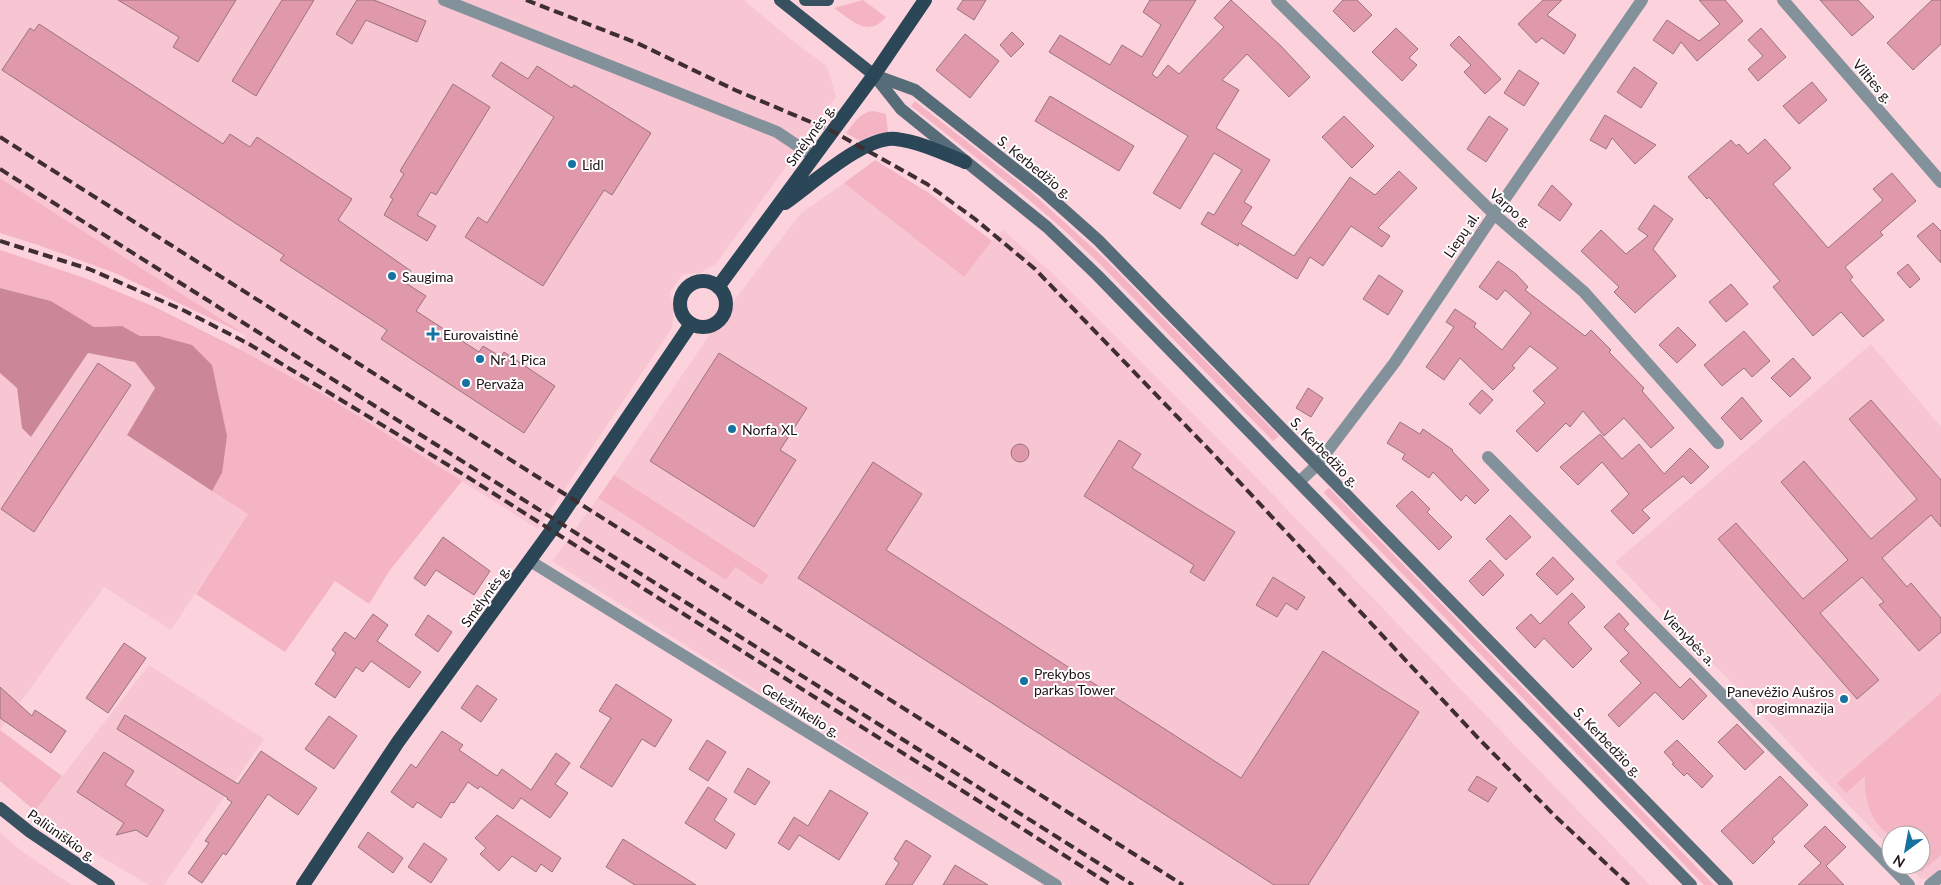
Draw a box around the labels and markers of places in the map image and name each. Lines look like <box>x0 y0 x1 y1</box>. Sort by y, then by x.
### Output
place label: Lidl <box>582 156 604 173</box>
marker: Lidl <box>566 158 578 170</box>
place label: Saugima <box>402 268 453 285</box>
marker: Saugima <box>386 270 398 282</box>
place label: Eurovaistinė <box>443 326 518 343</box>
marker: Eurovaistinė <box>427 328 439 340</box>
place label: Nr 1 Pica <box>490 351 546 368</box>
marker: Nr 1 Pica <box>474 353 486 365</box>
place label: Pervaža <box>476 375 524 392</box>
marker: Pervaža <box>460 377 472 389</box>
place label: Norfa XL <box>742 421 797 438</box>
marker: Norfa XL <box>726 423 738 435</box>
place label: Prekybos parkas Tower <box>1034 665 1115 698</box>
marker: Prekybos parkas Tower <box>1018 675 1030 687</box>
place label: Panevėžio Aušros progimnazija <box>1727 683 1834 716</box>
marker: Panevėžio Aušros progimnazija <box>1838 693 1850 705</box>

